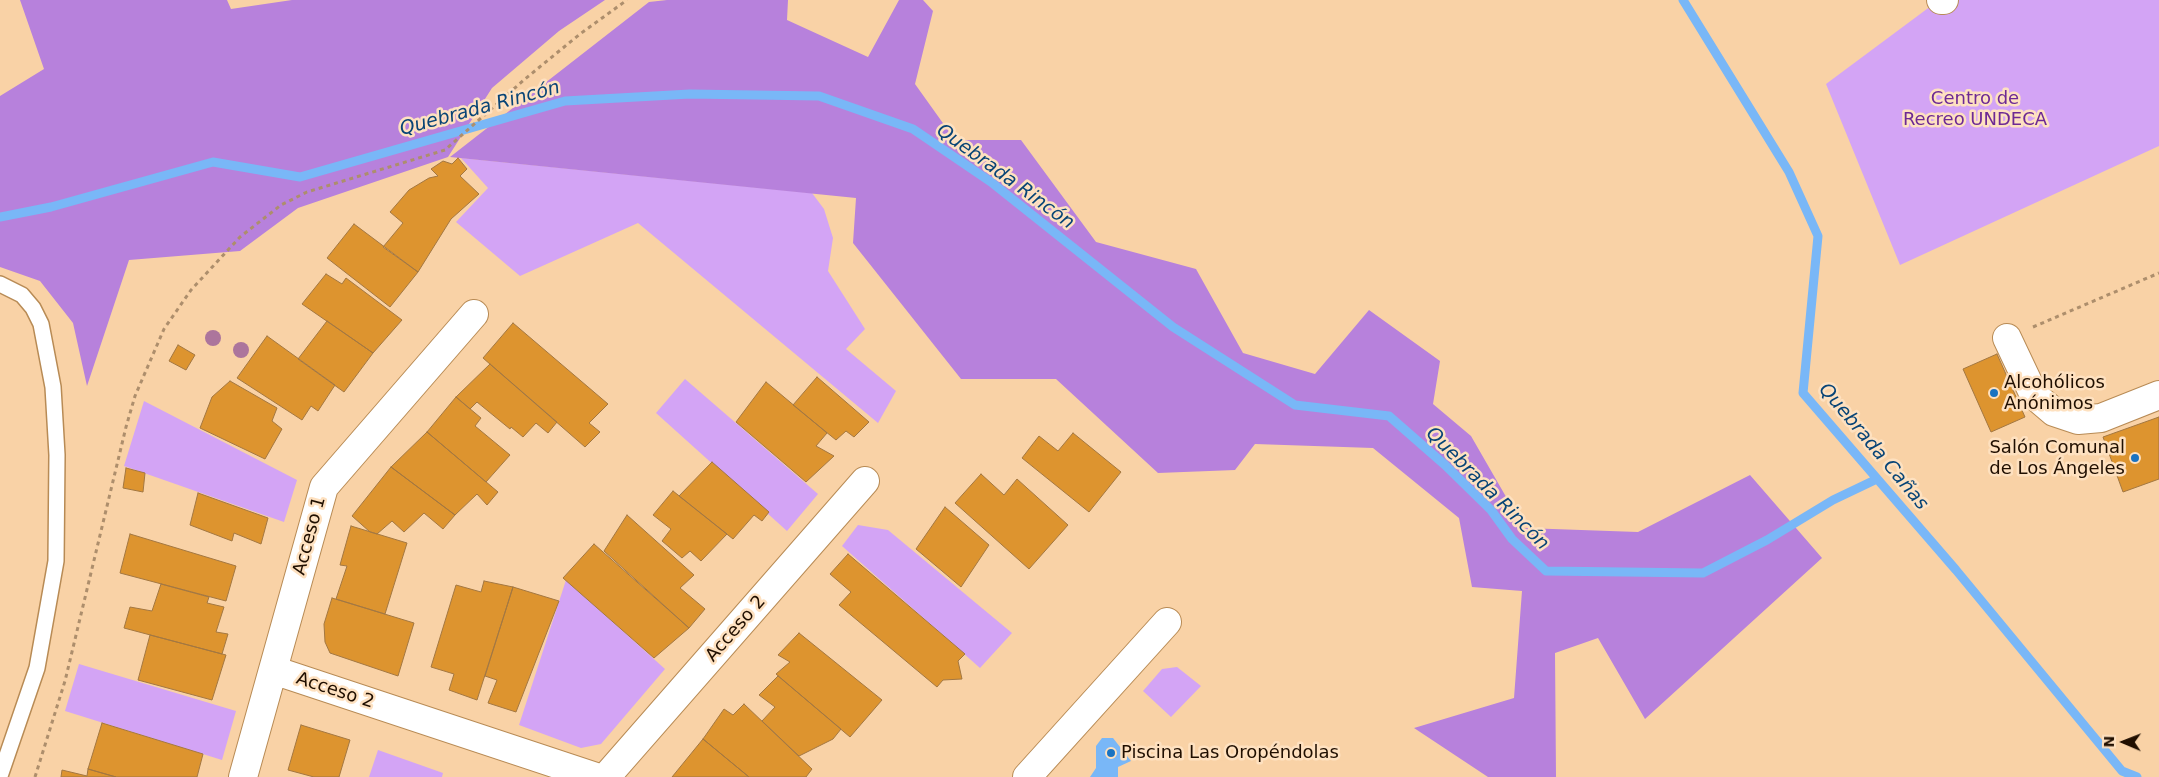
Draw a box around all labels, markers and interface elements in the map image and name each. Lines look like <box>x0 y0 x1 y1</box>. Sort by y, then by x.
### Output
water label: Quebrada Rincón <box>398 77 562 141</box>
park label: Centro de Recreo UNDECA <box>1903 88 2047 130</box>
water label: Quebrada Rincón <box>932 119 1078 235</box>
place label: Alcohólicos Anónimos <box>2004 372 2105 414</box>
water label: Quebrada Cañas <box>1813 379 1933 515</box>
marker: Alcohólicos Anónimos <box>1988 387 2000 399</box>
water label: Quebrada Rincón <box>1421 423 1553 555</box>
place label: Salón Comunal de Los Ángeles <box>1989 437 2125 479</box>
marker: Salón Comunal de Los Ángeles <box>2129 452 2141 464</box>
street label: Acceso 1 <box>289 494 331 578</box>
street label: Acceso 2 <box>701 592 771 666</box>
street label: Acceso 2 <box>293 668 377 714</box>
north arrow <box>2099 717 2149 767</box>
text: N <box>2101 736 2117 748</box>
place label: Piscina Las Oropéndolas <box>1121 742 1339 764</box>
marker: Piscina Las Oropéndolas <box>1105 747 1117 759</box>

